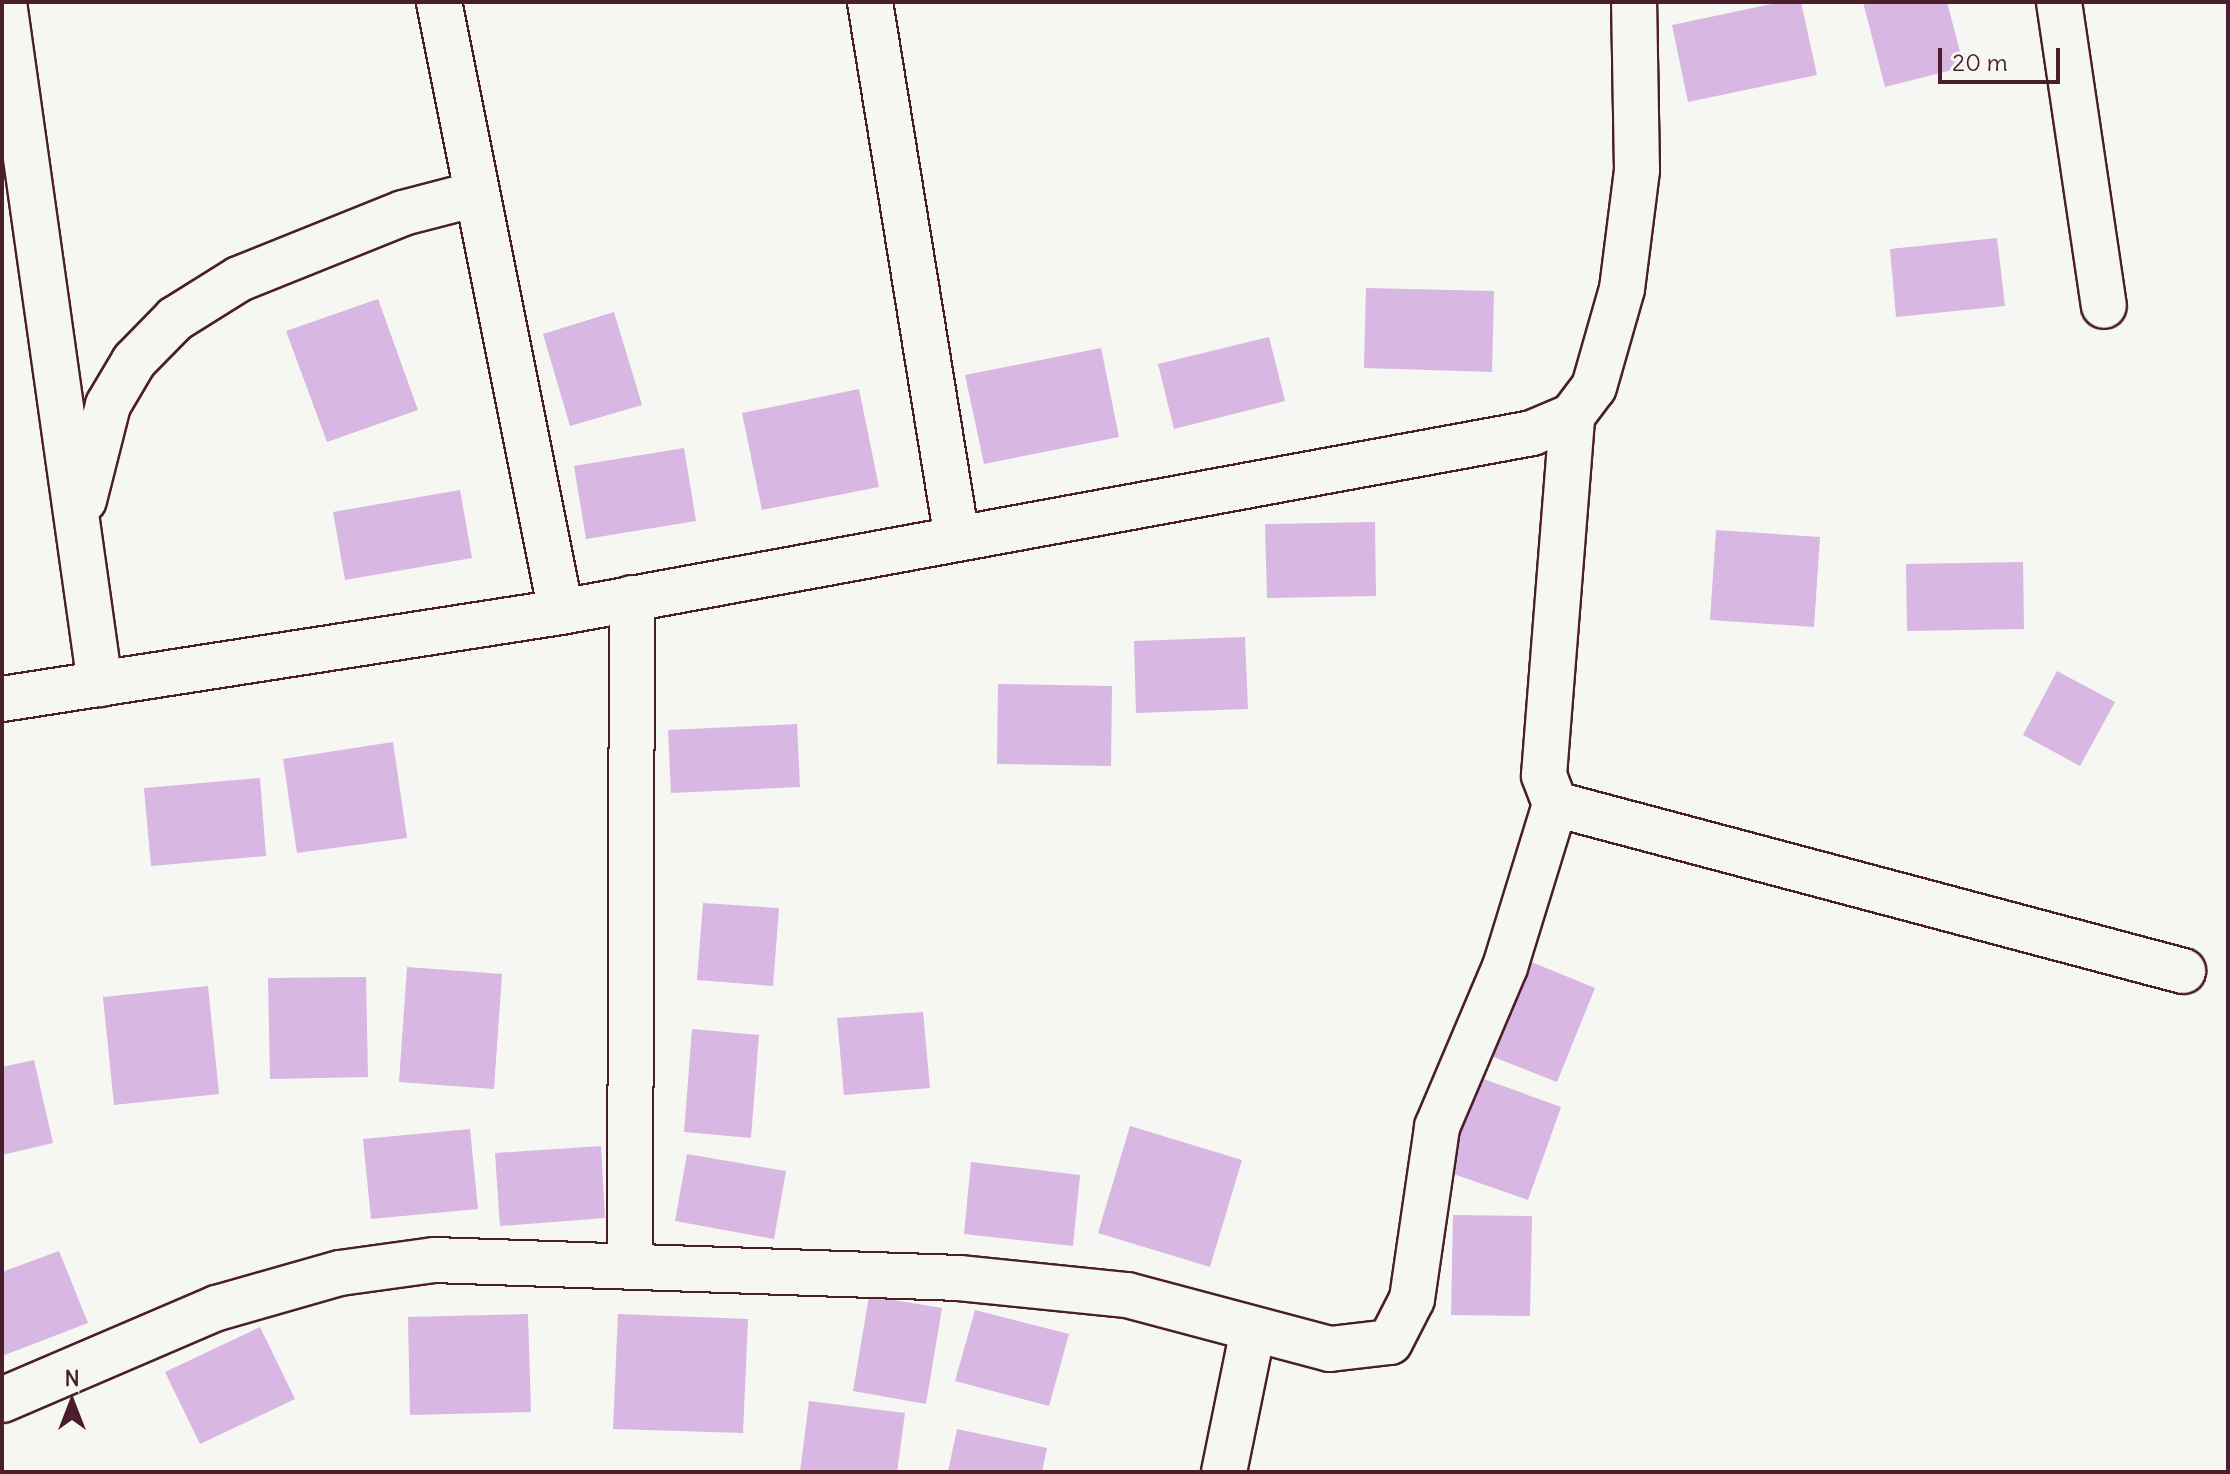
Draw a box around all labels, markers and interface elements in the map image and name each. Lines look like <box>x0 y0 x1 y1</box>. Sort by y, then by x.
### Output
scale bar <box>1942 32 2064 82</box>
text: 20 m <box>1952 47 2008 77</box>
north arrow <box>32 1362 112 1442</box>
text: N <box>64 1364 80 1392</box>

